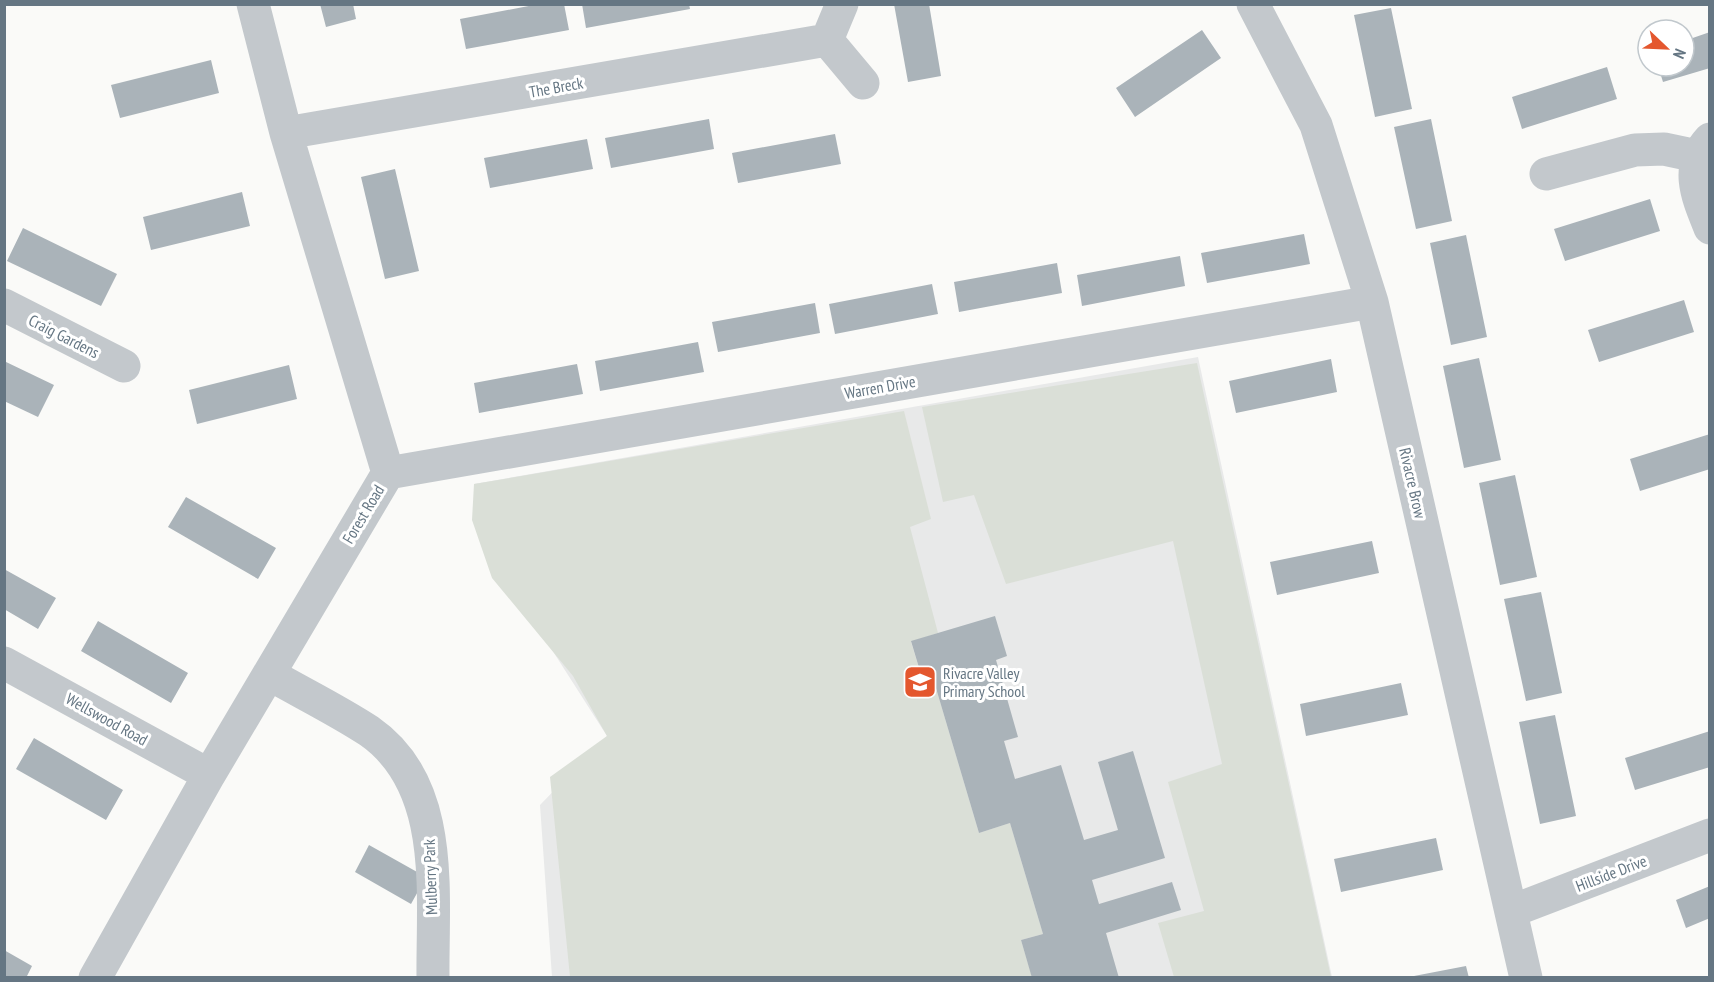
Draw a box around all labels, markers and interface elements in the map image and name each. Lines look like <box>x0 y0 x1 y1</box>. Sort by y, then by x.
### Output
north arrow <box>1636 18 1696 78</box>
text: N <box>1669 46 1691 62</box>
street label: The Breck <box>527 72 585 102</box>
street label: Craig Gardens <box>25 310 103 362</box>
street label: Warren Drive <box>843 371 917 403</box>
street label: Rivacre Brow <box>1395 446 1431 521</box>
street label: Forest Road <box>338 481 388 547</box>
place label: Rivacre Valley Primary School <box>943 663 1025 701</box>
school or university icon: Rivacre Valley Primary School <box>902 664 938 700</box>
street label: Wellswood Road <box>63 688 151 750</box>
street label: Mulberry Park <box>419 838 441 915</box>
street label: Hillside Drive <box>1573 850 1649 896</box>

